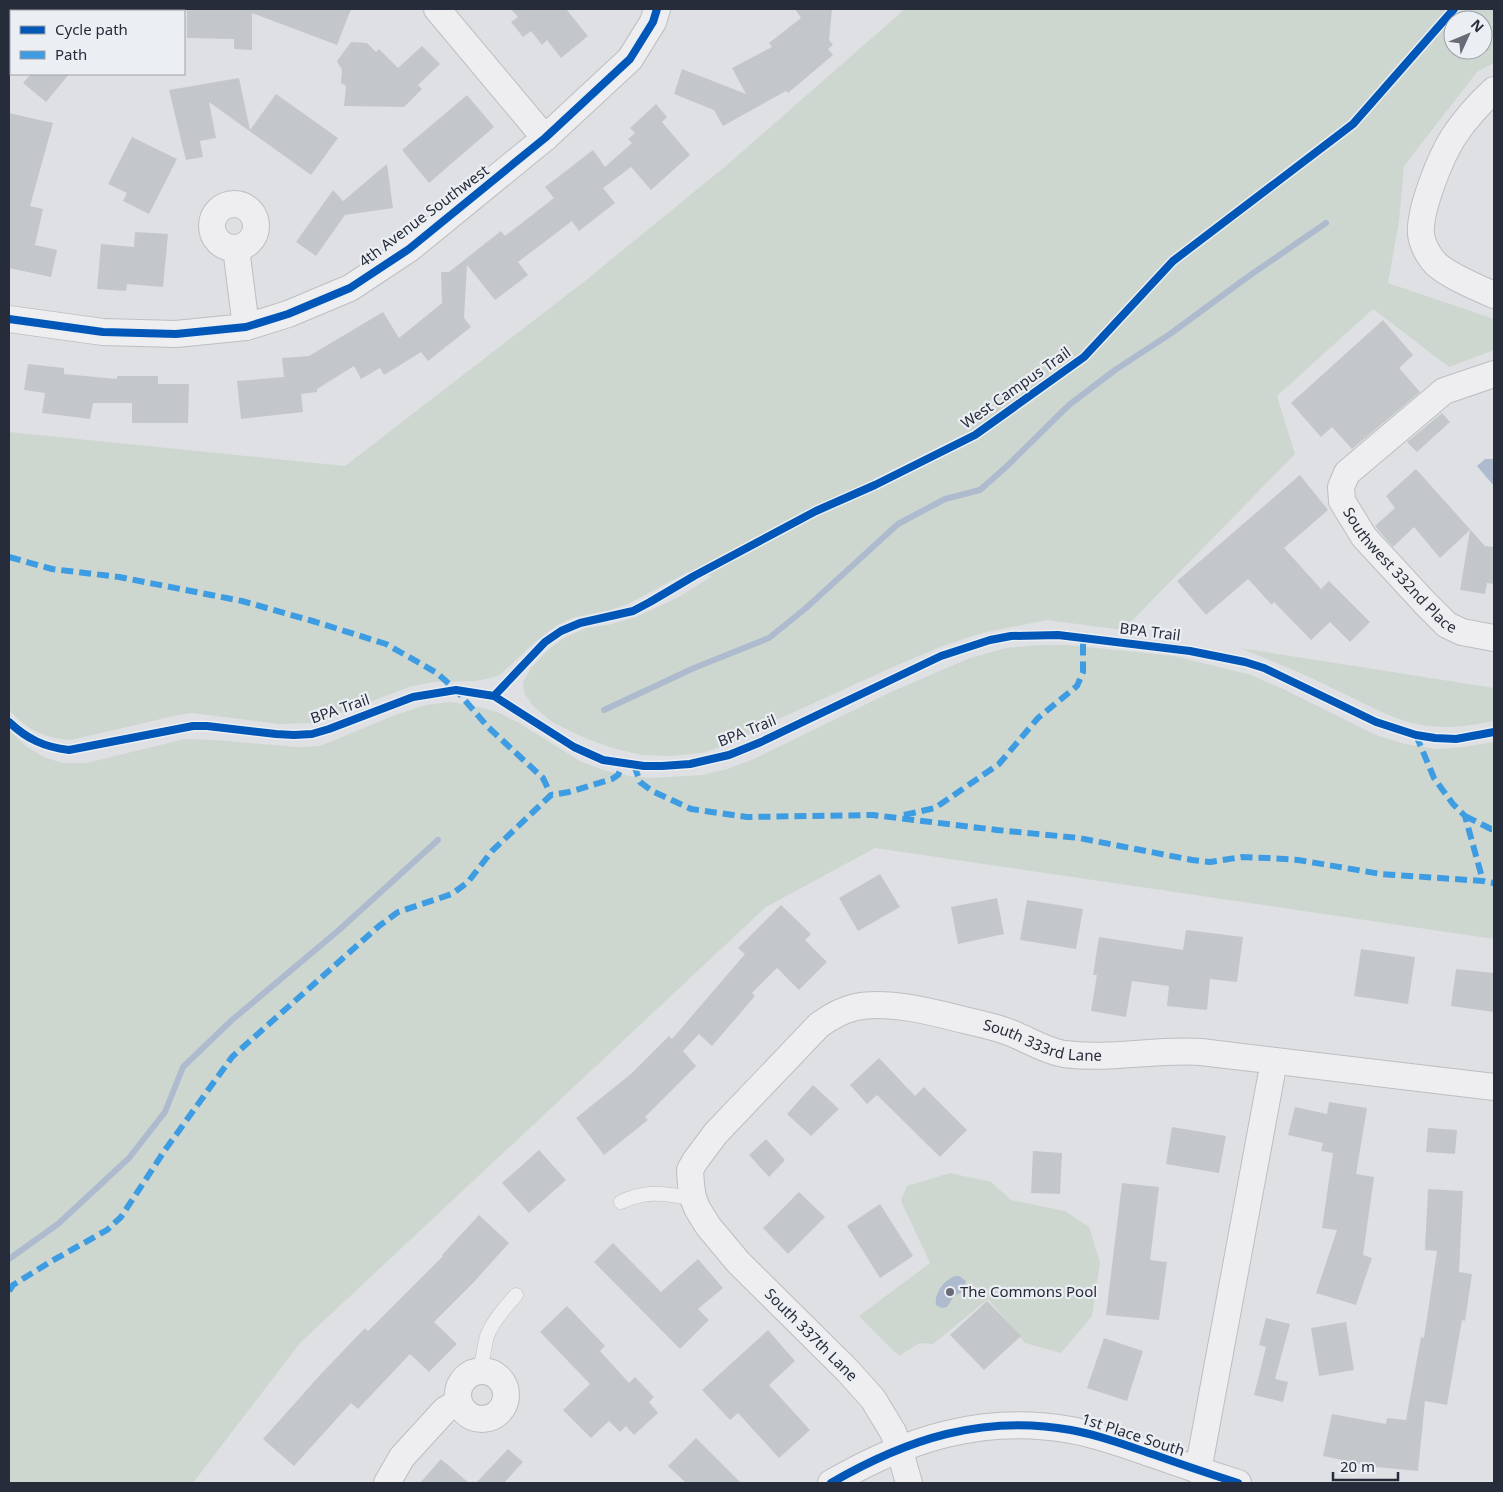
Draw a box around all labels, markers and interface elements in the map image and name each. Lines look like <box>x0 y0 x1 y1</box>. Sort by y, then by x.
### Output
legend <box>10 10 185 75</box>
north arrow <box>1443 10 1493 60</box>
text: N <box>1467 15 1489 36</box>
text: Cycle path <box>55 19 128 39</box>
text: Path <box>55 44 87 64</box>
street label: 4th Avenue Southwest <box>354 159 493 271</box>
street label: West Campus Trail <box>957 342 1074 433</box>
street label: Southwest 332nd Place <box>1339 503 1460 637</box>
street label: BPA Trail <box>1119 617 1182 645</box>
street label: BPA Trail <box>307 689 372 727</box>
street label: BPA Trail <box>715 709 779 751</box>
street label: South 333rd Lane <box>981 1014 1102 1065</box>
place label: The Commons Pool <box>960 1281 1097 1301</box>
street label: South 337th Lane <box>761 1284 862 1385</box>
marker: The Commons Pool <box>944 1286 956 1298</box>
street label: 1st Place South <box>1079 1408 1187 1460</box>
scale bar <box>1333 1450 1398 1482</box>
text: 20 m <box>1340 1456 1375 1476</box>

